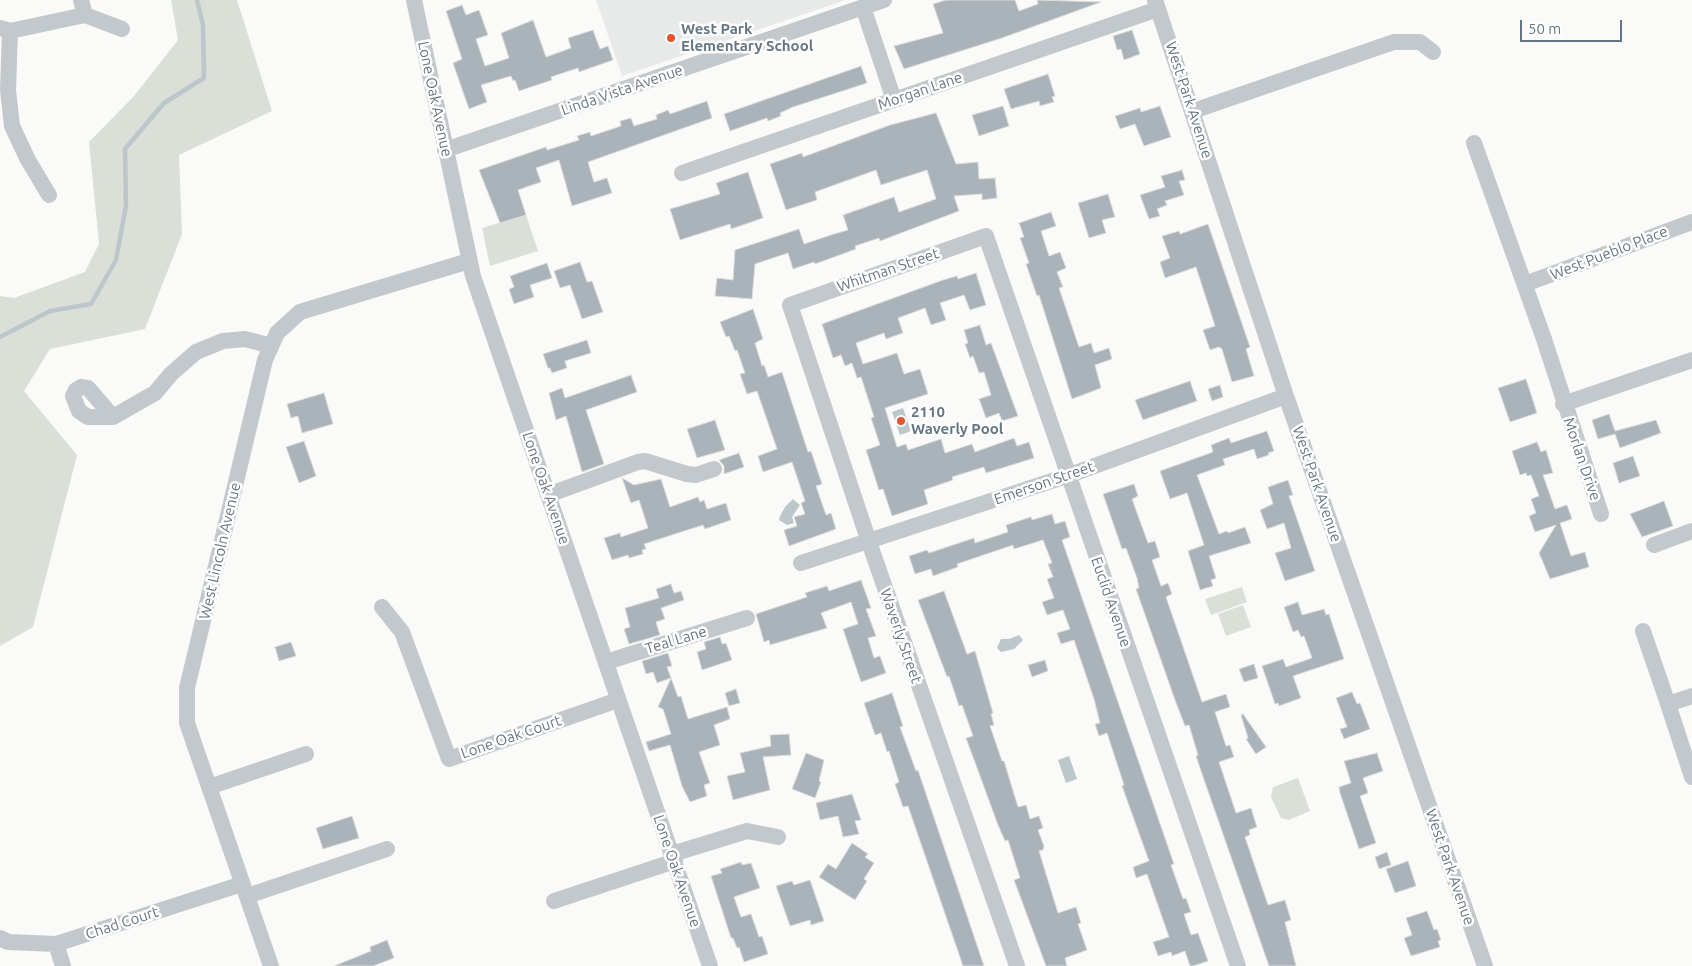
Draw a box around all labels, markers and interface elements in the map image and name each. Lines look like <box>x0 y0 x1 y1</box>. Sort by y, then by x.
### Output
scale bar <box>1522 10 1624 42</box>
place label: West Park Elementary School <box>681 20 813 55</box>
text: 50 m <box>1528 20 1561 37</box>
marker: West Park Elementary School <box>665 32 677 44</box>
street label: West Park Avenue <box>1162 39 1216 161</box>
street label: Lone Oak Avenue <box>414 40 456 158</box>
street label: Linda Vista Avenue <box>559 61 685 119</box>
street label: Morgan Lane <box>875 68 965 114</box>
street label: West Pueblo Place <box>1548 222 1670 284</box>
street label: Whitman Street <box>835 244 941 296</box>
place label: 2110 Waverly Pool <box>911 403 1003 438</box>
marker: 2110 Waverly Pool <box>895 415 907 427</box>
street label: Morlan Drive <box>1559 415 1605 503</box>
street label: West Park Avenue <box>1289 424 1345 544</box>
street label: Lone Oak Avenue <box>518 429 574 547</box>
street label: Emerson Street <box>992 457 1096 509</box>
street label: West Lincoln Avenue <box>196 481 244 621</box>
street label: Euclid Avenue <box>1087 555 1135 649</box>
street label: Waverly Street <box>876 586 926 686</box>
street label: Teal Lane <box>643 622 709 658</box>
street label: Lone Oak Court <box>458 711 564 763</box>
street label: West Park Avenue <box>1422 807 1478 927</box>
street label: Lone Oak Avenue <box>649 812 705 930</box>
street label: Chad Court <box>83 903 161 943</box>

